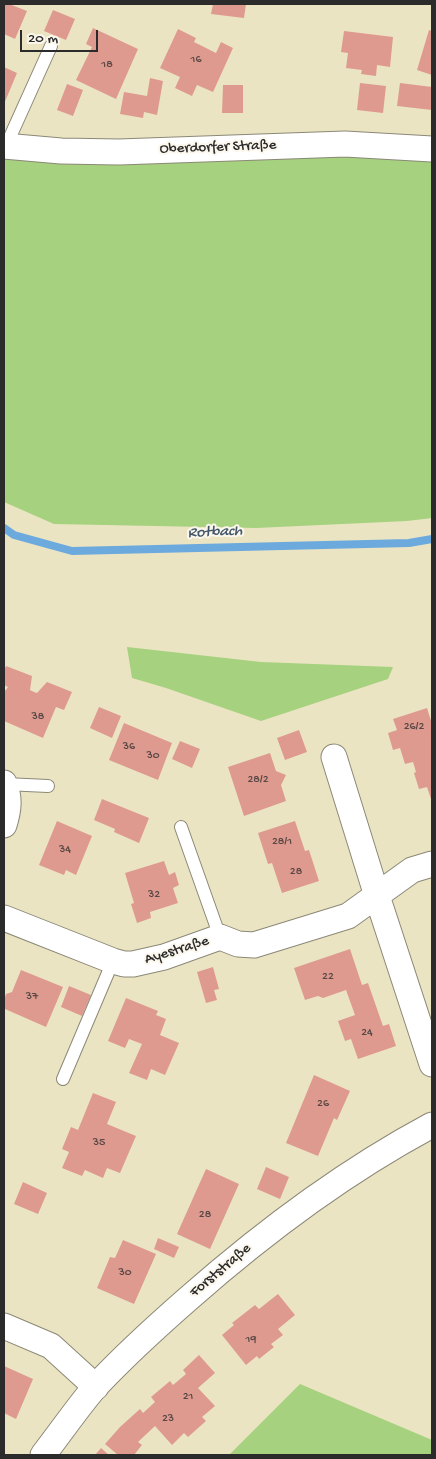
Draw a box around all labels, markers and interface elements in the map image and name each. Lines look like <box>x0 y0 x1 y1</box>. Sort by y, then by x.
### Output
scale bar <box>22 20 100 52</box>
text: 20 m <box>28 30 58 48</box>
house number: 16 <box>191 53 201 67</box>
house number: 18 <box>101 58 113 72</box>
street label: Oberdorfer Straße <box>159 137 277 159</box>
water label: Rotbach <box>187 522 243 544</box>
house number: 38 <box>32 710 44 724</box>
house number: 26/2 <box>404 720 424 734</box>
house number: 36 <box>123 740 135 754</box>
house number: 30 <box>146 749 160 763</box>
house number: 28/2 <box>247 773 269 787</box>
house number: 28/1 <box>272 835 292 849</box>
house number: 34 <box>59 843 71 857</box>
house number: 28 <box>290 865 302 879</box>
house number: 32 <box>148 888 160 902</box>
street label: Ayestraße <box>143 933 211 969</box>
house number: 22 <box>322 970 334 984</box>
house number: 37 <box>26 990 38 1004</box>
house number: 24 <box>361 1026 373 1040</box>
house number: 26 <box>317 1097 329 1111</box>
house number: 35 <box>93 1136 105 1150</box>
house number: 28 <box>199 1208 211 1222</box>
street label: Forststraße <box>187 1240 255 1302</box>
house number: 30 <box>118 1266 132 1280</box>
house number: 19 <box>246 1333 256 1347</box>
house number: 21 <box>183 1390 193 1404</box>
house number: 23 <box>162 1412 174 1426</box>

